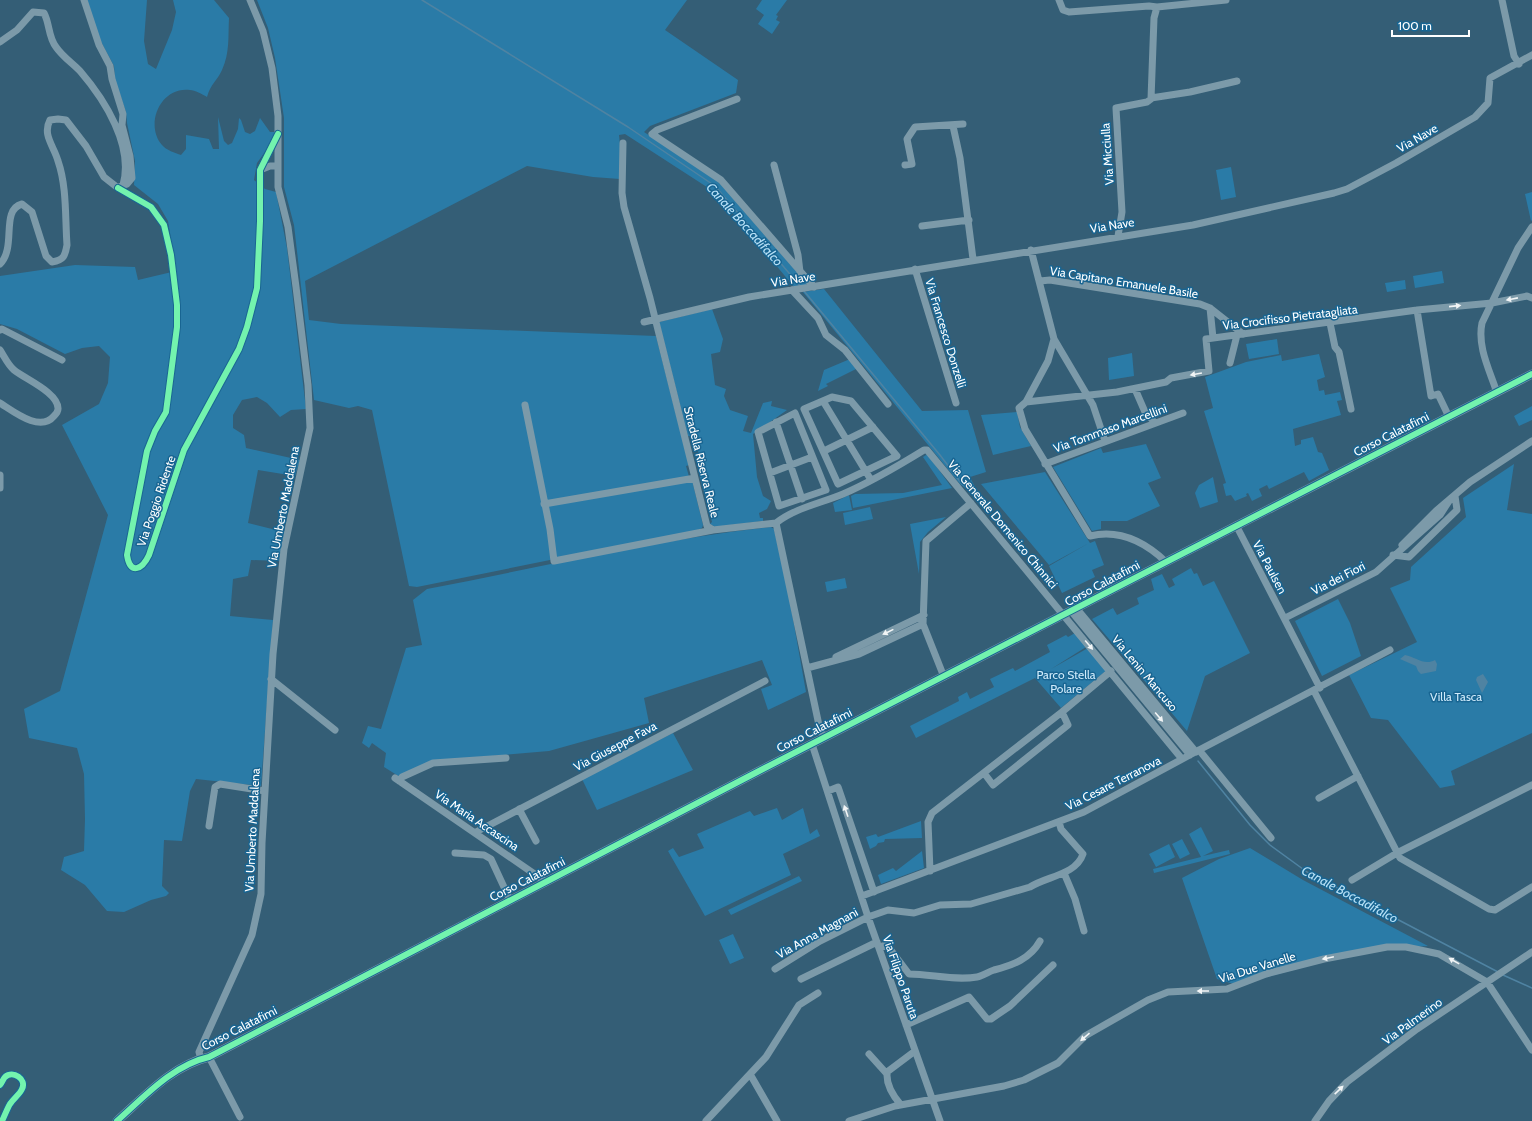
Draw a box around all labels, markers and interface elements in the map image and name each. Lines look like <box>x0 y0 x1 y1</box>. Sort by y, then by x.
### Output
scale bar <box>1392 12 1469 38</box>
text: 100 m <box>1398 18 1432 33</box>
street label: Via Nave <box>1394 120 1440 156</box>
street label: Via Micciulla <box>1097 122 1117 185</box>
water label: Canale Boccadifalco <box>703 179 787 269</box>
street label: Via Nave <box>1089 214 1135 236</box>
street label: Via Capitano Emanuele Basile <box>1049 263 1199 301</box>
street label: Via Nave <box>770 268 816 290</box>
street label: Via Francesco Donzelli <box>922 276 970 390</box>
one-way arrow <box>1506 296 1518 302</box>
street label: Via Crocifisso Pietratagliata <box>1222 301 1358 333</box>
one-way arrow <box>1449 303 1461 310</box>
one-way arrow <box>1189 371 1202 377</box>
street label: Via Tommaso Marcellini <box>1051 400 1169 456</box>
street label: Stradella Riserva Reale <box>681 405 723 519</box>
street label: Corso Calatafimi <box>1351 409 1431 459</box>
street label: Via Umberto Maddalena <box>264 445 302 569</box>
street label: Via Poggio Ridente <box>133 453 179 549</box>
street label: Via Generale Domenico Chinnici <box>945 457 1061 591</box>
street label: Via Paulsen <box>1250 538 1290 596</box>
street label: Corso Calatafimi <box>1062 557 1142 609</box>
street label: Via dei Fiori <box>1308 558 1368 598</box>
one-way arrow <box>883 629 894 635</box>
street label: Via Lenin Mancuso <box>1109 632 1182 715</box>
one-way arrow <box>1085 640 1094 650</box>
park label: Parco Stella Polare <box>1036 667 1096 696</box>
park label: Villa Tasca <box>1430 689 1482 704</box>
street label: Corso Calatafimi <box>774 705 854 755</box>
one-way arrow <box>1154 712 1163 723</box>
street label: Via Giuseppe Fava <box>571 718 659 774</box>
street label: Via Cesare Terranova <box>1063 752 1163 814</box>
street label: Via Umberto Maddalena <box>241 768 263 892</box>
street label: Via Maria Accascina <box>432 786 522 854</box>
one-way arrow <box>843 805 849 817</box>
street label: Corso Calatafimi <box>487 854 567 904</box>
water label: Canale Boccadifalco <box>1299 862 1401 926</box>
street label: Via Anna Magnani <box>773 904 861 962</box>
street label: Via Filippo Paruta <box>880 933 922 1021</box>
street label: Via Due Vanelle <box>1217 948 1297 986</box>
one-way arrow <box>1322 956 1334 962</box>
one-way arrow <box>1448 958 1460 965</box>
one-way arrow <box>1196 988 1209 994</box>
street label: Via Palmerino <box>1379 994 1445 1048</box>
street label: Corso Calatafimi <box>199 1003 279 1053</box>
one-way arrow <box>1079 1033 1090 1042</box>
one-way arrow <box>1334 1085 1344 1095</box>

